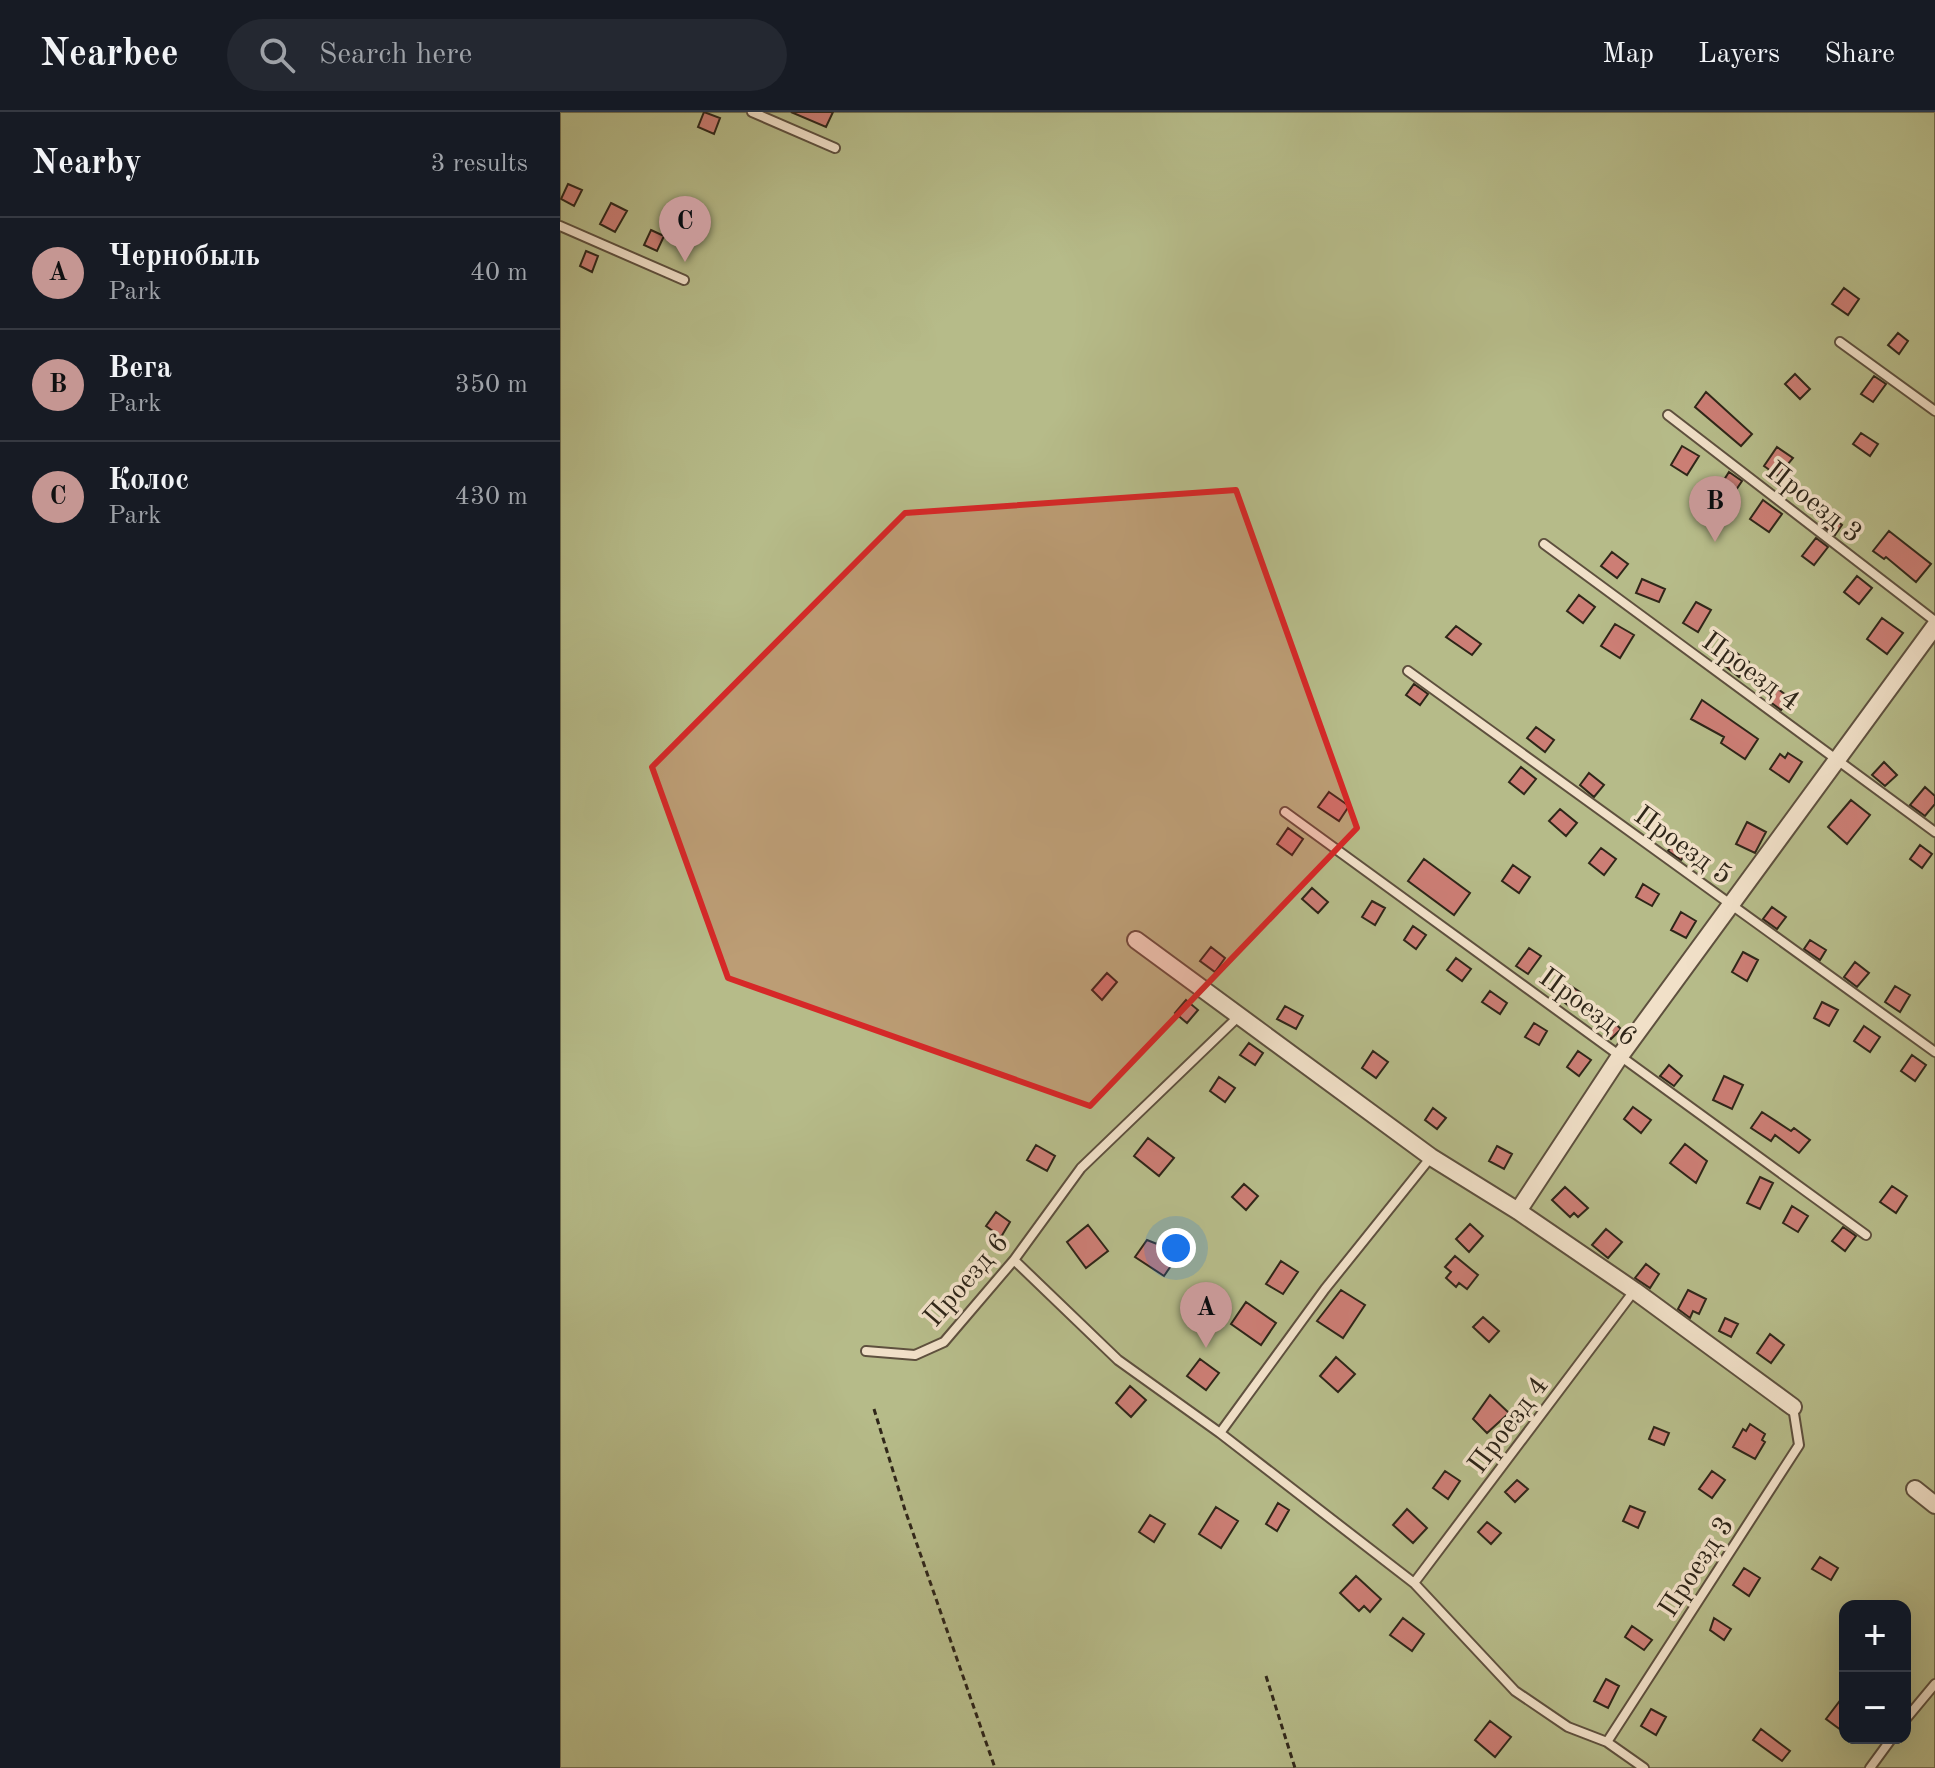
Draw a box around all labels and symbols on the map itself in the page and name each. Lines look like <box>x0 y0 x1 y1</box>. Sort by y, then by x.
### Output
pin: C <box>659 196 711 262</box>
street label: Проезд 3 <box>1760 457 1866 549</box>
pin: B <box>1689 476 1741 542</box>
street label: Проезд 4 <box>1696 628 1804 717</box>
street label: Проезд 5 <box>1628 802 1736 891</box>
street label: Проезд 6 <box>1533 964 1641 1053</box>
your location <box>1156 1228 1196 1268</box>
street label: Проезд 6 <box>920 1229 1015 1333</box>
pin: A <box>1180 1282 1232 1348</box>
street label: Проезд 4 <box>1464 1372 1555 1479</box>
street label: Проезд 3 <box>1655 1512 1740 1623</box>

